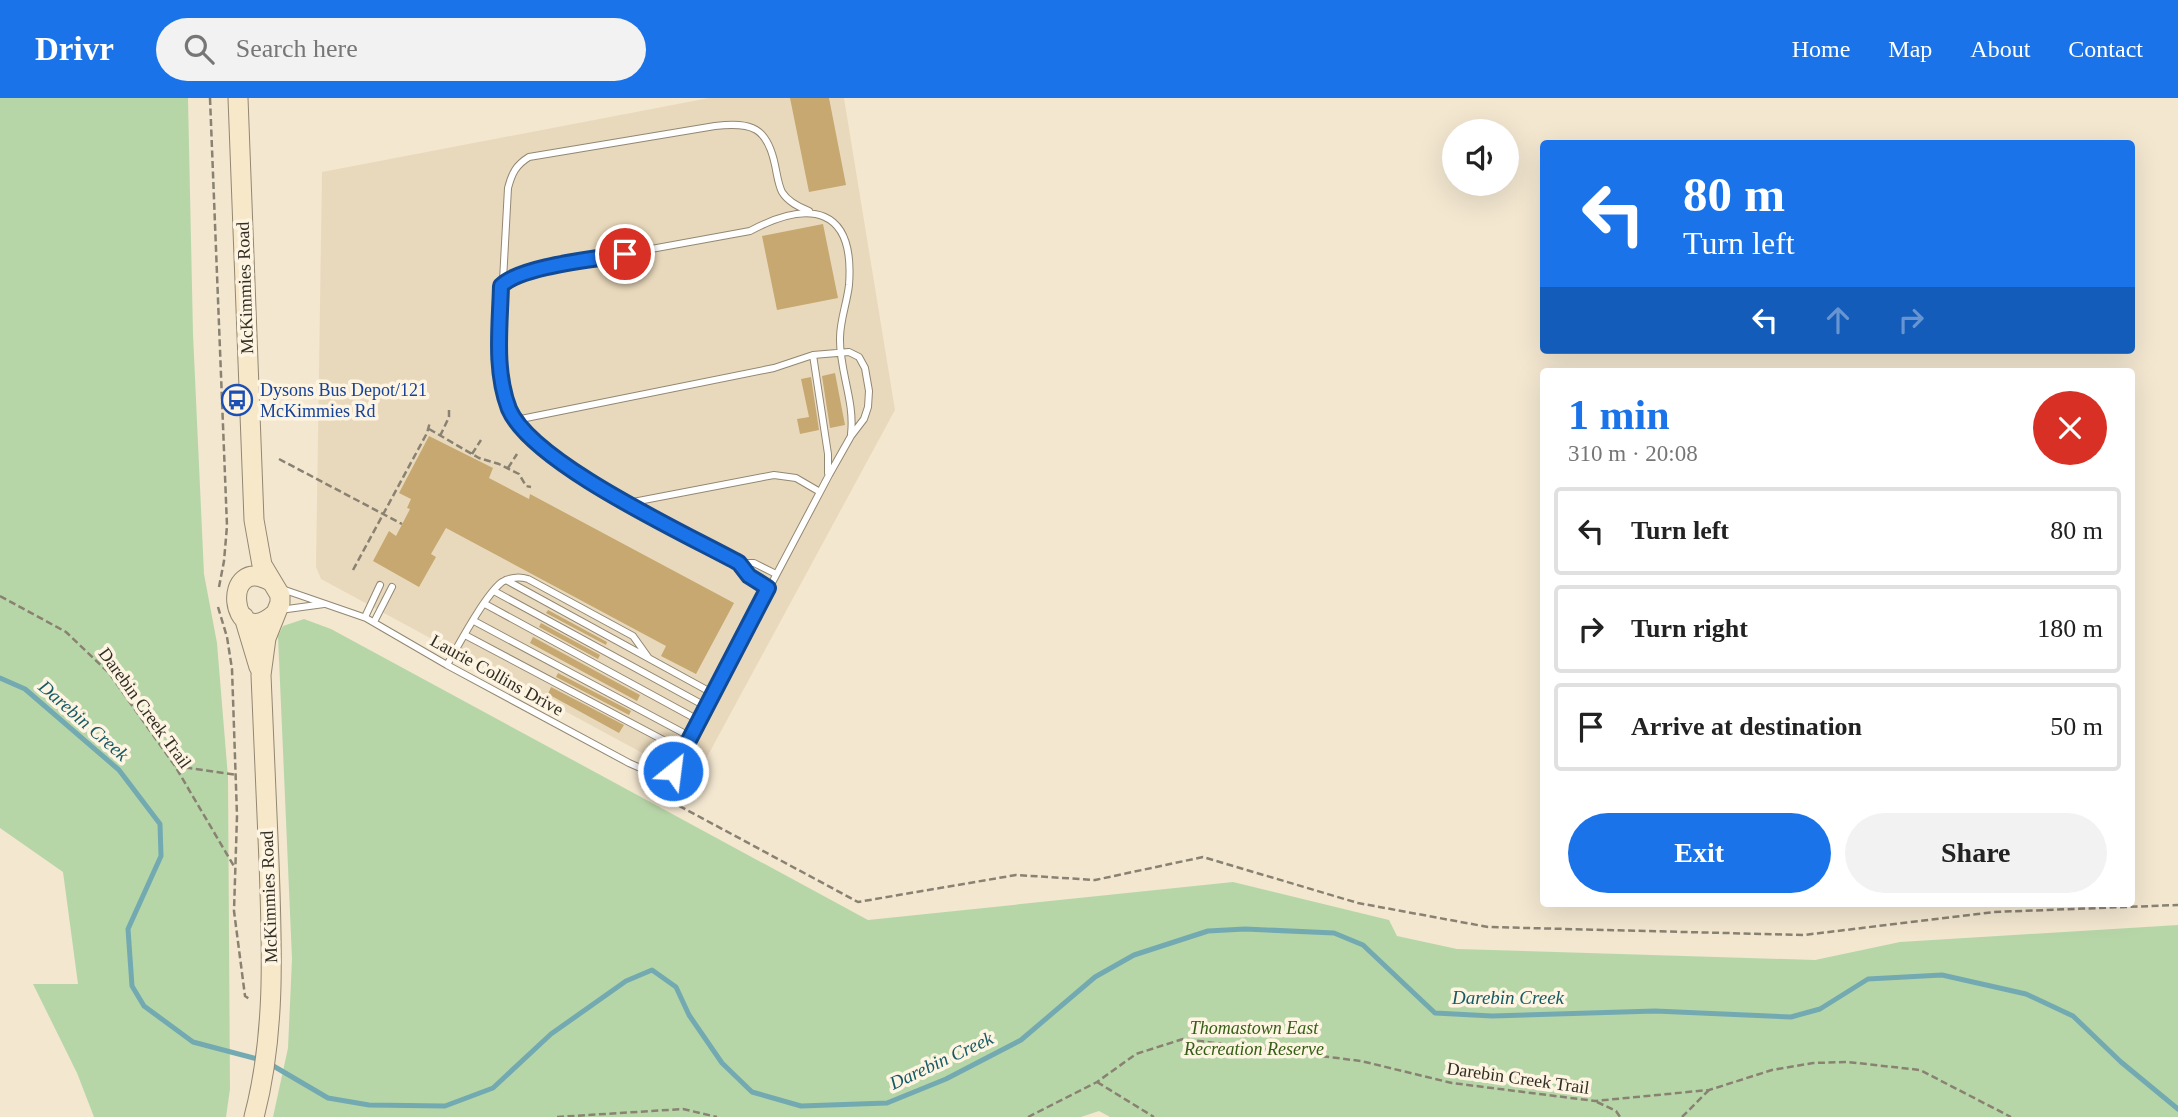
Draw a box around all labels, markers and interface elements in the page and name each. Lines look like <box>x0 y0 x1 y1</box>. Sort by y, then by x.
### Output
search box <box>156 18 646 81</box>
icon: search <box>180 30 218 68</box>
text: Drivr <box>35 31 114 67</box>
text: Search here <box>236 34 358 63</box>
text: Home <box>1792 36 1850 62</box>
text: Map <box>1888 36 1932 62</box>
text: About <box>1970 36 2030 62</box>
text: Contact <box>2068 36 2143 62</box>
map controls <box>1442 119 1519 196</box>
button: sound <box>1442 119 1519 196</box>
text: 80 m <box>1683 167 1785 222</box>
icon: left <box>1568 168 1659 259</box>
street label: McKimmies Road <box>233 221 257 355</box>
pin <box>595 224 655 284</box>
text: Turn left <box>1683 225 1795 261</box>
icon: arrive <box>606 235 644 273</box>
icon: left <box>1746 301 1784 339</box>
icon: ahead <box>1819 301 1857 339</box>
icon: right <box>1892 301 1930 339</box>
place label: Dysons Bus Depot/121 McKimmies Rd <box>260 380 427 421</box>
bus stop icon: Dysons Bus Depot/121 McKimmies Rd <box>220 383 254 417</box>
button: close <box>2033 391 2107 465</box>
text: 1 min <box>1568 392 1670 438</box>
text: 310 m · 20:08 <box>1568 441 1698 466</box>
icon: left <box>1572 512 1610 550</box>
text: Turn left <box>1631 516 1729 545</box>
text: 80 m <box>2050 516 2103 545</box>
icon: right <box>1572 610 1610 648</box>
text: Turn right <box>1631 614 1748 643</box>
text: 180 m <box>2037 614 2103 643</box>
street label: Laurie Collins Drive <box>427 630 567 720</box>
street label: Darebin Creek Trail <box>95 644 195 772</box>
water label: Darebin Creek <box>34 675 133 765</box>
icon: arrive <box>1572 708 1610 746</box>
text: Arrive at destination <box>1631 712 1862 741</box>
text: 50 m <box>2050 712 2103 741</box>
position arrow <box>636 734 710 808</box>
button: Exit <box>1568 813 1831 893</box>
button: Share <box>1845 813 2107 893</box>
street label: McKimmies Road <box>257 830 281 964</box>
water label: Darebin Creek <box>1451 987 1565 1008</box>
park label: Thomastown East Recreation Reserve <box>1183 1018 1324 1059</box>
water label: Darebin Creek <box>885 1027 997 1094</box>
street label: Darebin Creek Trail <box>1445 1058 1591 1098</box>

